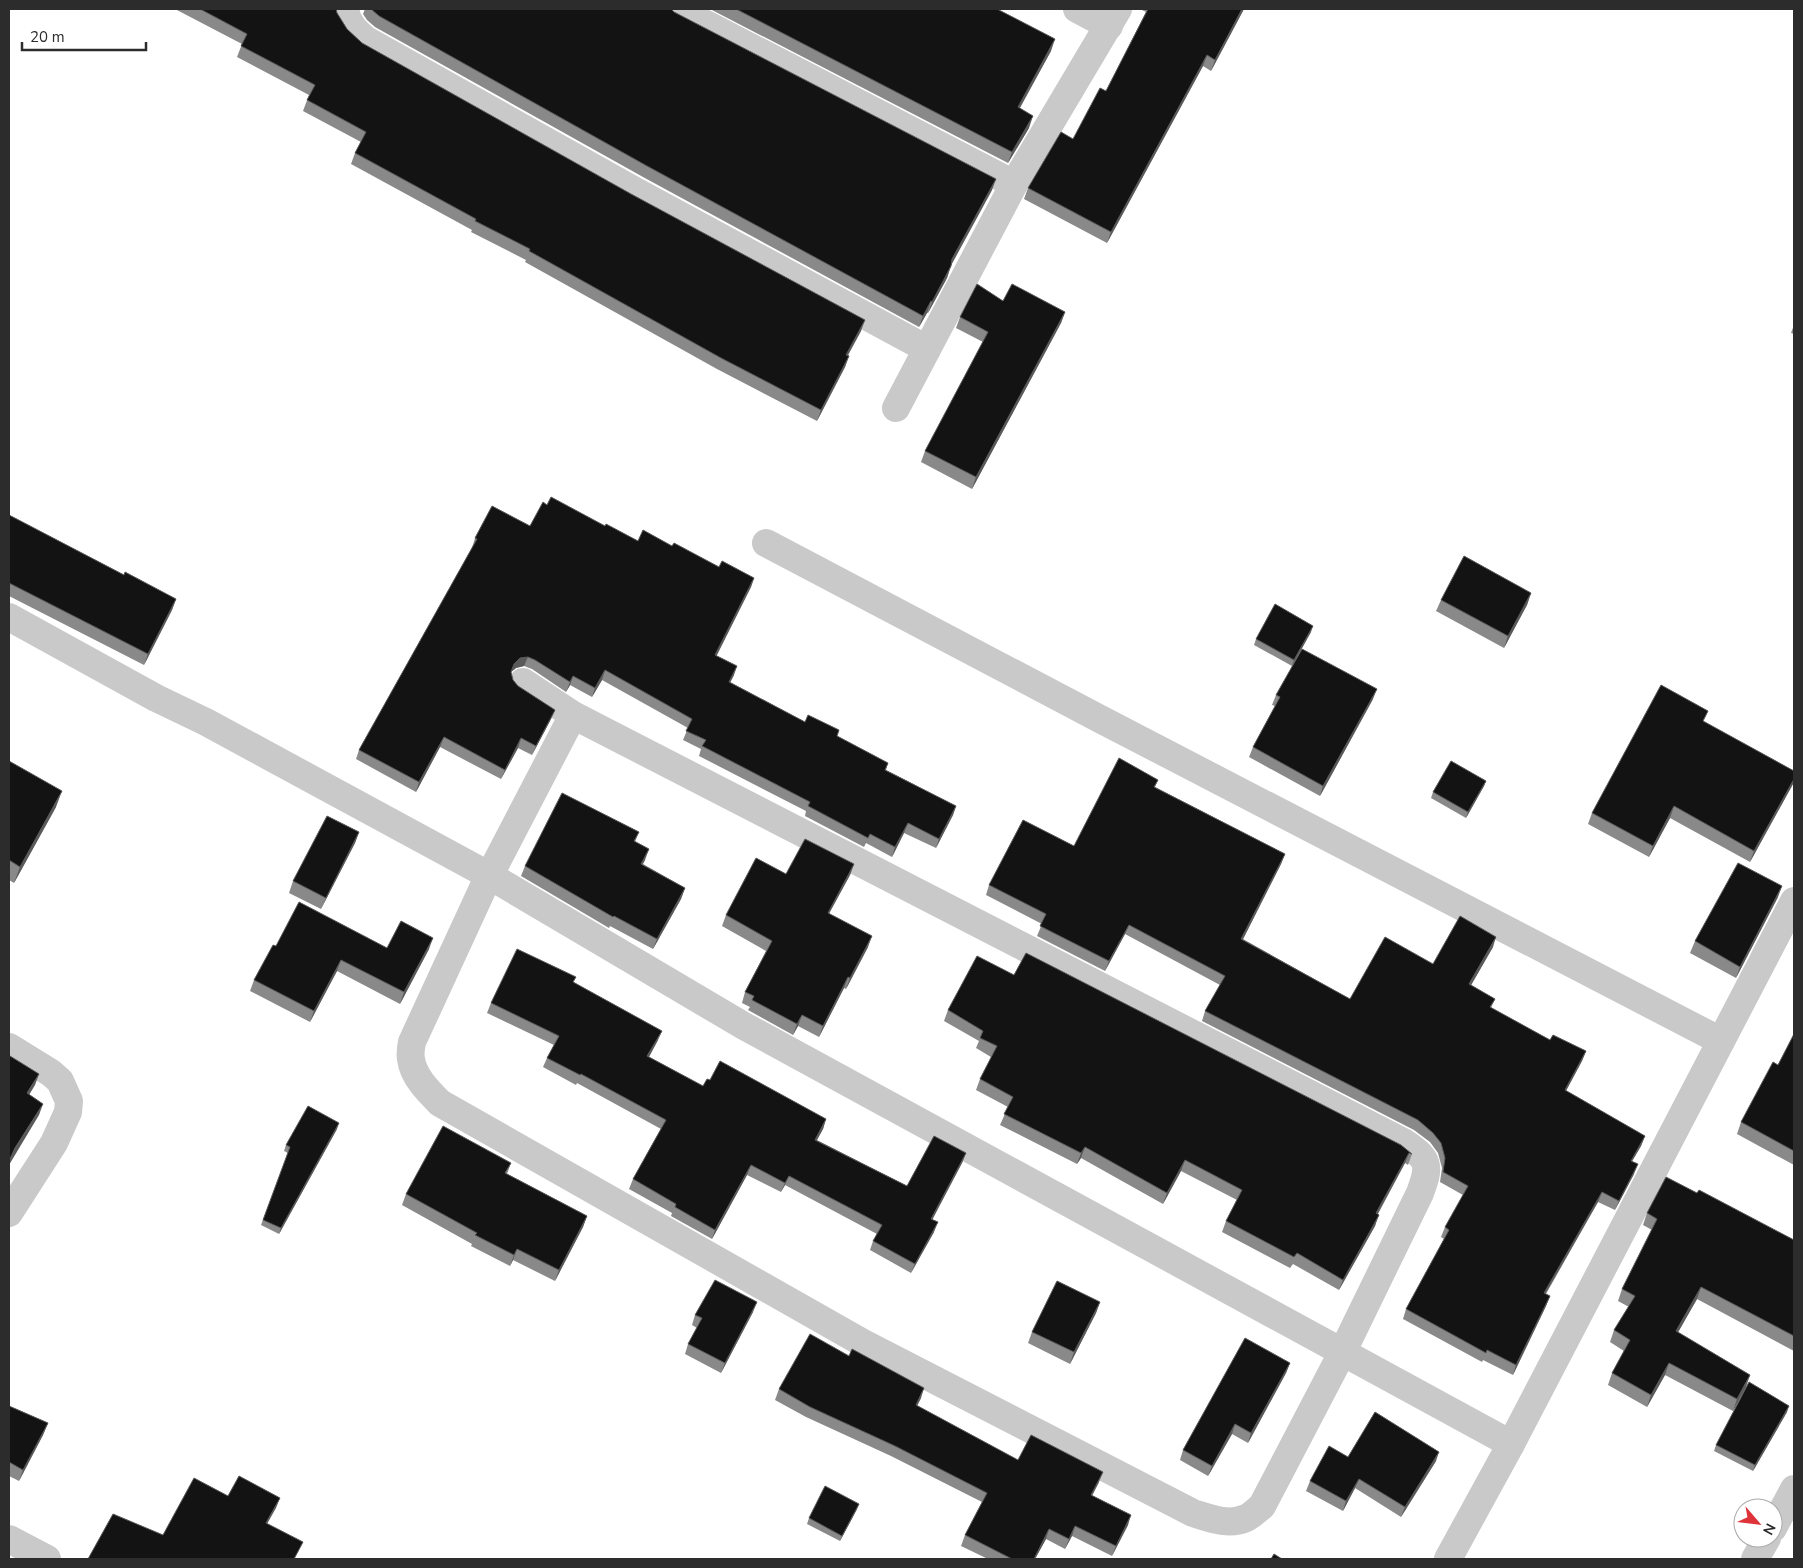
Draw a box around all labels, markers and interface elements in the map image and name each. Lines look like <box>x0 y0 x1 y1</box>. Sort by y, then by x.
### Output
scale bar <box>22 20 146 52</box>
text: 20 m <box>30 27 65 47</box>
north arrow <box>1733 1498 1783 1548</box>
text: N <box>1758 1520 1780 1538</box>

